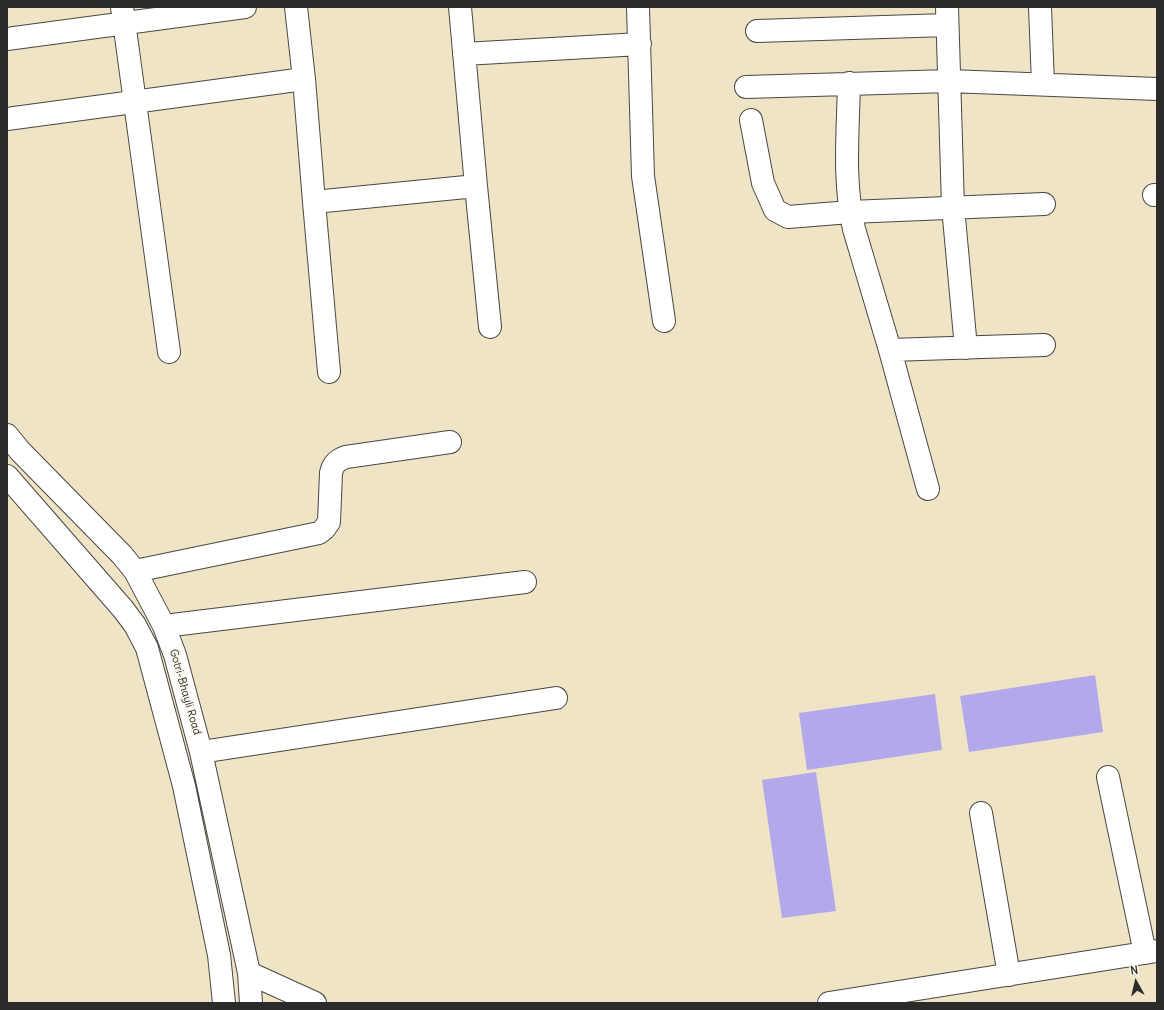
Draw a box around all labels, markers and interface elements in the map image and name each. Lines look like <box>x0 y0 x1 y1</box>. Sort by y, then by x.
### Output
street label: Gotri-Bhayli Road <box>166 648 204 736</box>
north arrow <box>1116 962 1156 1002</box>
text: N <box>1130 963 1139 978</box>

